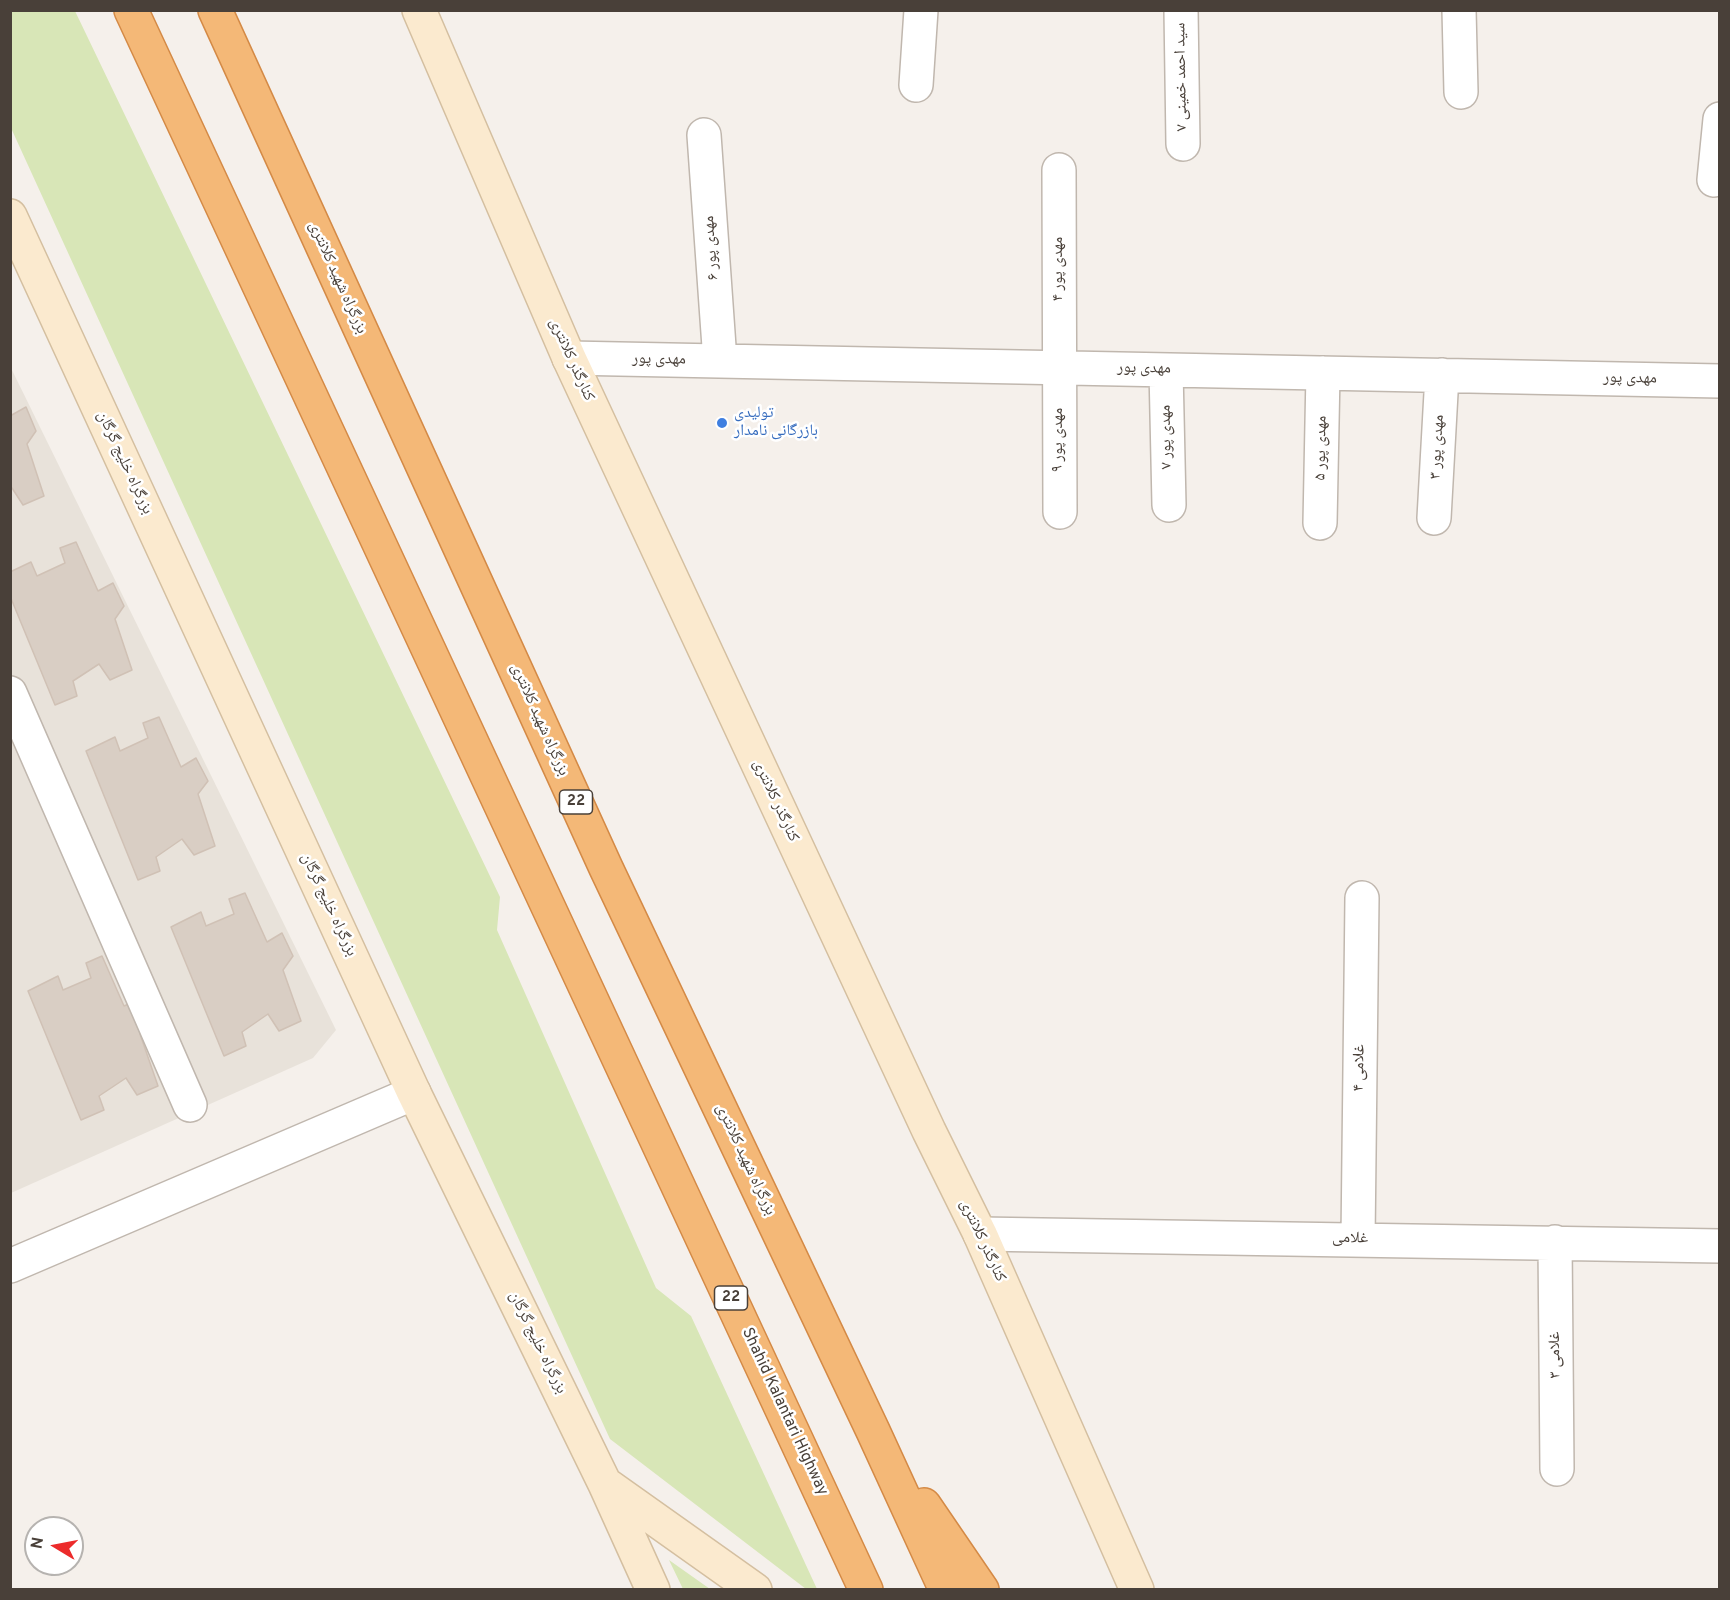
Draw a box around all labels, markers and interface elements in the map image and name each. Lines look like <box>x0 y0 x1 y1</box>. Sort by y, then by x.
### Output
street label: سید احمد خمینی ۷ <box>1171 22 1193 132</box>
street label: ۶ مهدی پور <box>700 215 724 281</box>
street label: بزرگراه شهید کلانتری <box>304 219 370 337</box>
street label: ۴ مهدی پور <box>1049 237 1069 301</box>
street label: کنارگذر کلانتری <box>544 316 598 404</box>
street label: مهدی پور <box>632 350 686 370</box>
street label: مهدی پور <box>1117 359 1171 379</box>
street label: مهدی پور <box>1603 369 1657 389</box>
place label: تولیدی بازرگانی نامدار <box>734 404 818 442</box>
street label: ۷ مهدی پور <box>1157 404 1177 470</box>
street label: بزرگراه خلیج گرگان <box>92 408 156 518</box>
street label: ۹ مهدی پور <box>1049 408 1069 472</box>
street label: ۳ مهدی پور <box>1427 414 1449 480</box>
street label: ۵ مهدی پور <box>1312 415 1332 481</box>
marker: تولیدی بازرگانی نامدار <box>715 416 729 430</box>
street label: بزرگراه شهید کلانتری <box>506 661 572 779</box>
street label: کنارگذر کلانتری <box>748 757 802 845</box>
road number: 22 <box>560 790 592 814</box>
street label: بزرگراه خلیج گرگان <box>296 850 360 960</box>
street label: غلامی ۴ <box>1350 1044 1370 1092</box>
street label: بزرگراه شهید کلانتری <box>711 1101 779 1219</box>
street label: کنارگذر کلانتری <box>955 1197 1009 1285</box>
street label: غلامی <box>1332 1229 1368 1249</box>
road number: 22 <box>714 1286 748 1310</box>
street label: بزرگراه خلیج گرگان <box>504 1289 570 1397</box>
street label: Shahid Kalantari Highway <box>737 1325 831 1499</box>
street label: غلامی ۳ <box>1546 1331 1566 1379</box>
north arrow <box>24 1516 84 1576</box>
text: N <box>27 1536 49 1551</box>

